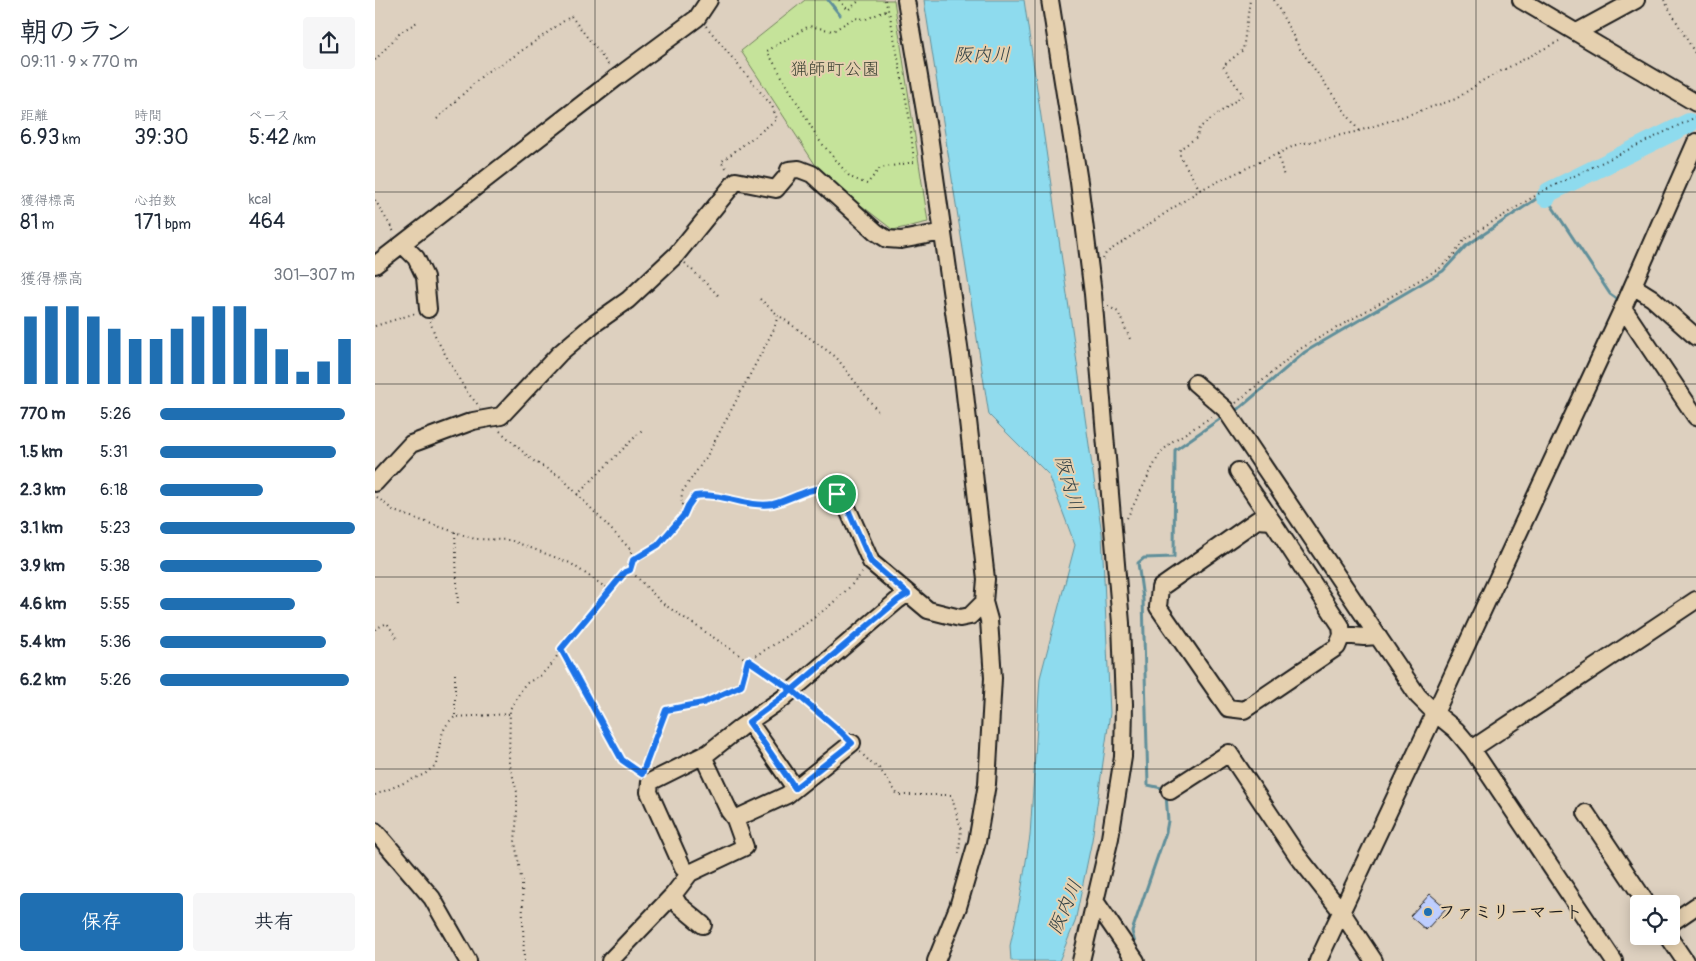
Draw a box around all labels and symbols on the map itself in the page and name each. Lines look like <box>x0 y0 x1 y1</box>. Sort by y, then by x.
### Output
water label: 阪内川 <box>953 43 1011 67</box>
park label: 猟師町公園 <box>790 58 880 81</box>
water label: 阪内川 <box>1050 452 1088 514</box>
pin <box>816 473 858 515</box>
water label: 阪内川 <box>1042 876 1088 938</box>
place label: ファミリーマート <box>1438 901 1583 924</box>
marker: ファミリーマート <box>1422 906 1434 918</box>

